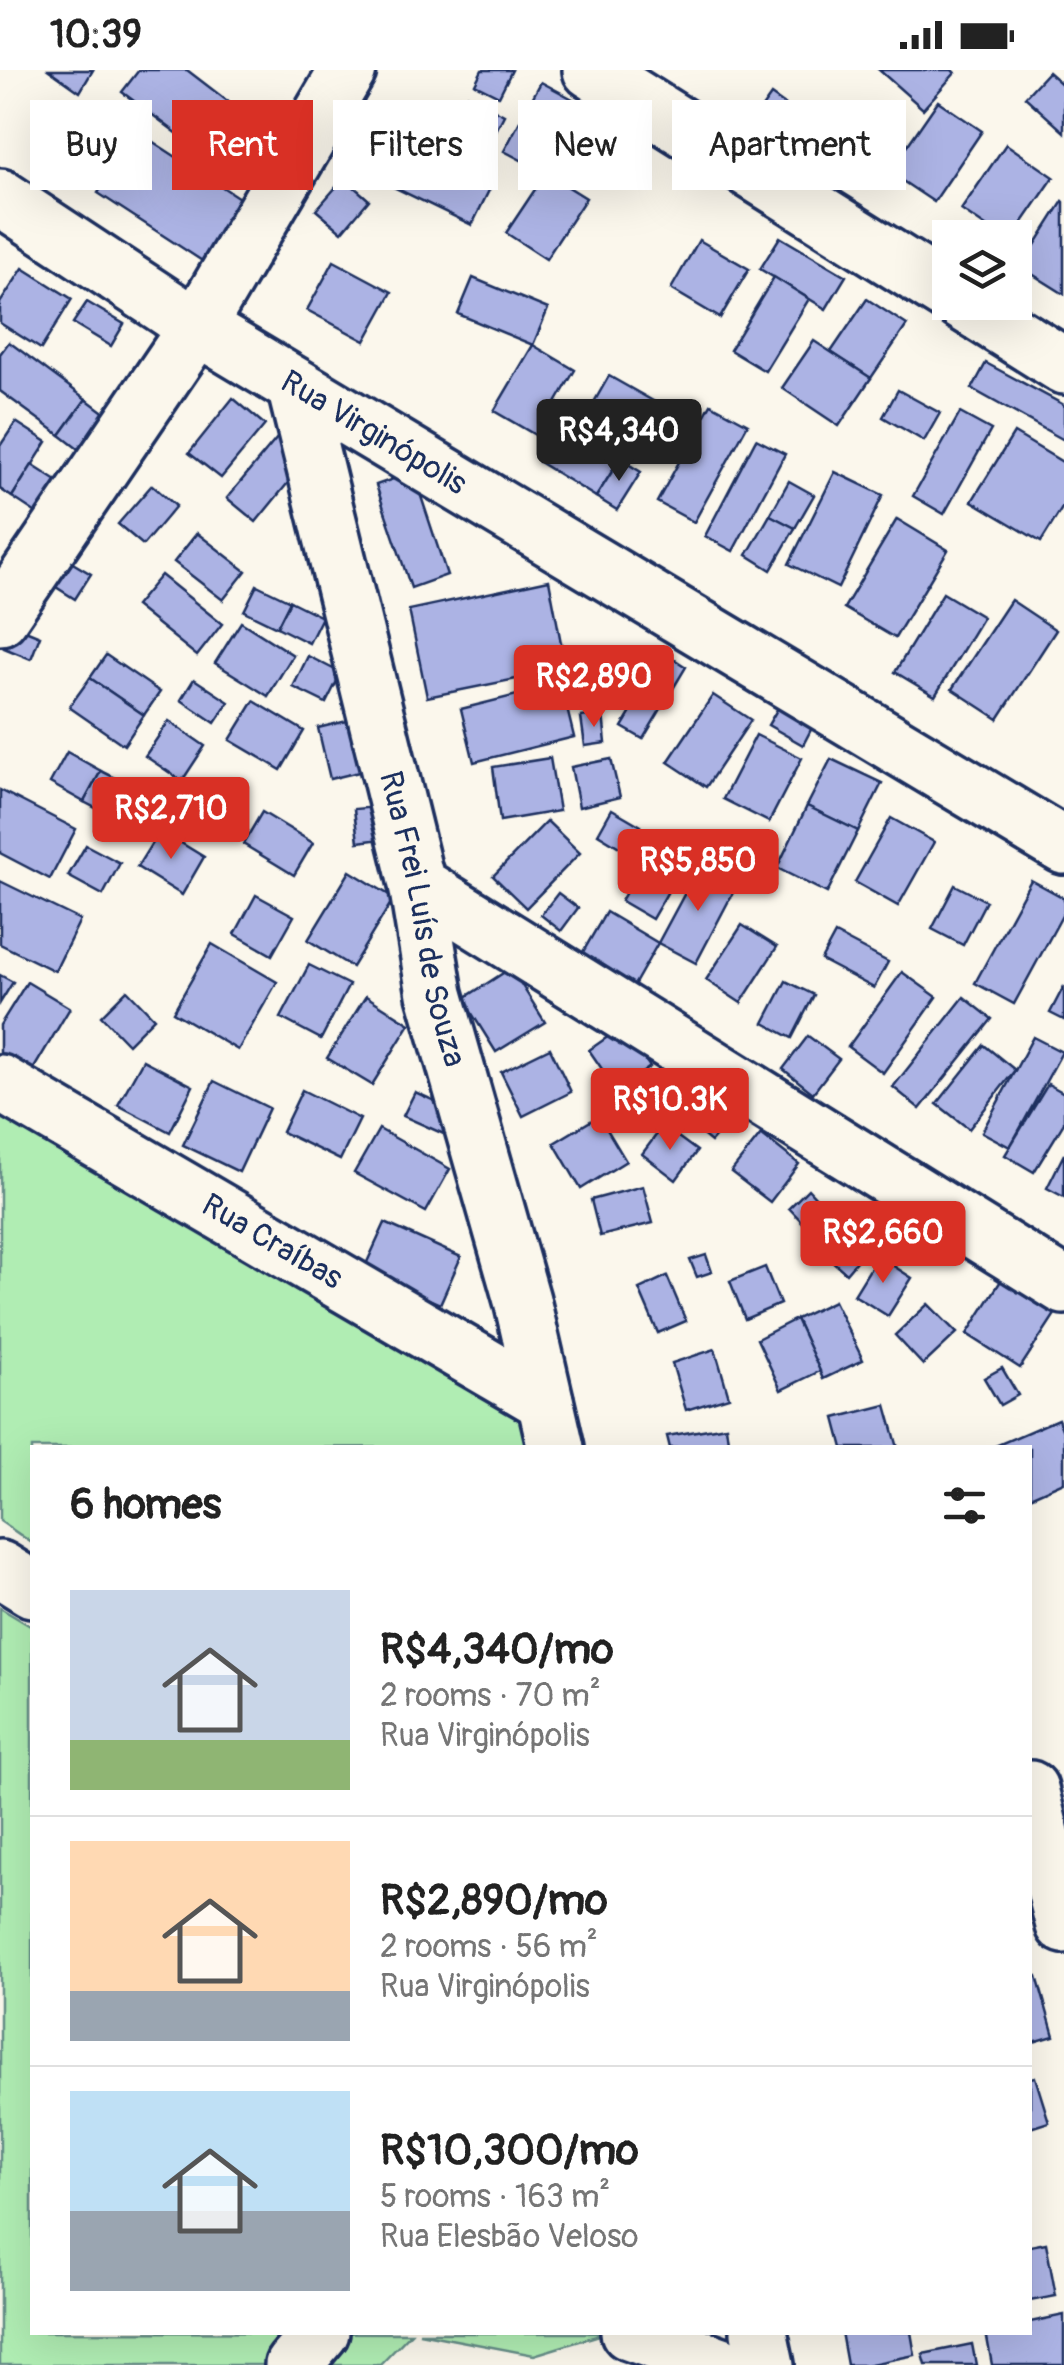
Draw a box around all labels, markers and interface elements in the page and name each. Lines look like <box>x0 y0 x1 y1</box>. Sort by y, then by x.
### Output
text: 10:39 <box>50 11 142 59</box>
chip: Buy <box>30 100 152 190</box>
chip: Rent <box>172 100 313 190</box>
chip: Filters <box>333 100 498 190</box>
chip: New <box>518 100 652 190</box>
chip: Apartment <box>672 100 906 190</box>
map controls <box>932 220 1032 320</box>
button: layers <box>932 220 1032 320</box>
street label: Rua Virginópolis <box>273 362 474 504</box>
pin: R$4,340 <box>527 399 711 484</box>
text: R$4,340 <box>559 411 679 451</box>
pin: R$2,890 <box>502 645 686 730</box>
text: R$2,890 <box>536 657 652 697</box>
street label: Rua Frei Luís de Souza <box>370 767 475 1071</box>
pin: R$2,710 <box>79 777 263 862</box>
text: R$2,710 <box>114 789 228 829</box>
pin: R$5,850 <box>606 829 790 914</box>
text: R$5,850 <box>640 841 756 881</box>
pin: R$10.3K <box>578 1068 762 1153</box>
text: R$10.3K <box>613 1080 727 1120</box>
street label: Rua Craíbas <box>194 1185 350 1298</box>
pin: R$2,660 <box>791 1201 975 1286</box>
text: R$2,660 <box>823 1213 944 1253</box>
icon: filters <box>937 1478 992 1533</box>
text: 6 homes <box>70 1479 221 1531</box>
text: R$4,340/mo <box>380 1624 614 1676</box>
icon: home <box>150 1630 270 1750</box>
text: 2 rooms · 70 m² <box>380 1676 601 1716</box>
text: Rua Virginópolis <box>380 1716 590 1756</box>
text: R$2,890/mo <box>380 1875 608 1927</box>
icon: home <box>150 1881 270 2001</box>
text: 2 rooms · 56 m² <box>380 1927 598 1967</box>
text: Rua Virginópolis <box>380 1967 590 2007</box>
text: R$10,300/mo <box>380 2125 639 2177</box>
icon: home <box>150 2131 270 2251</box>
text: 5 rooms · 163 m² <box>380 2177 610 2217</box>
text: Rua Elesbão Veloso <box>380 2217 638 2257</box>

